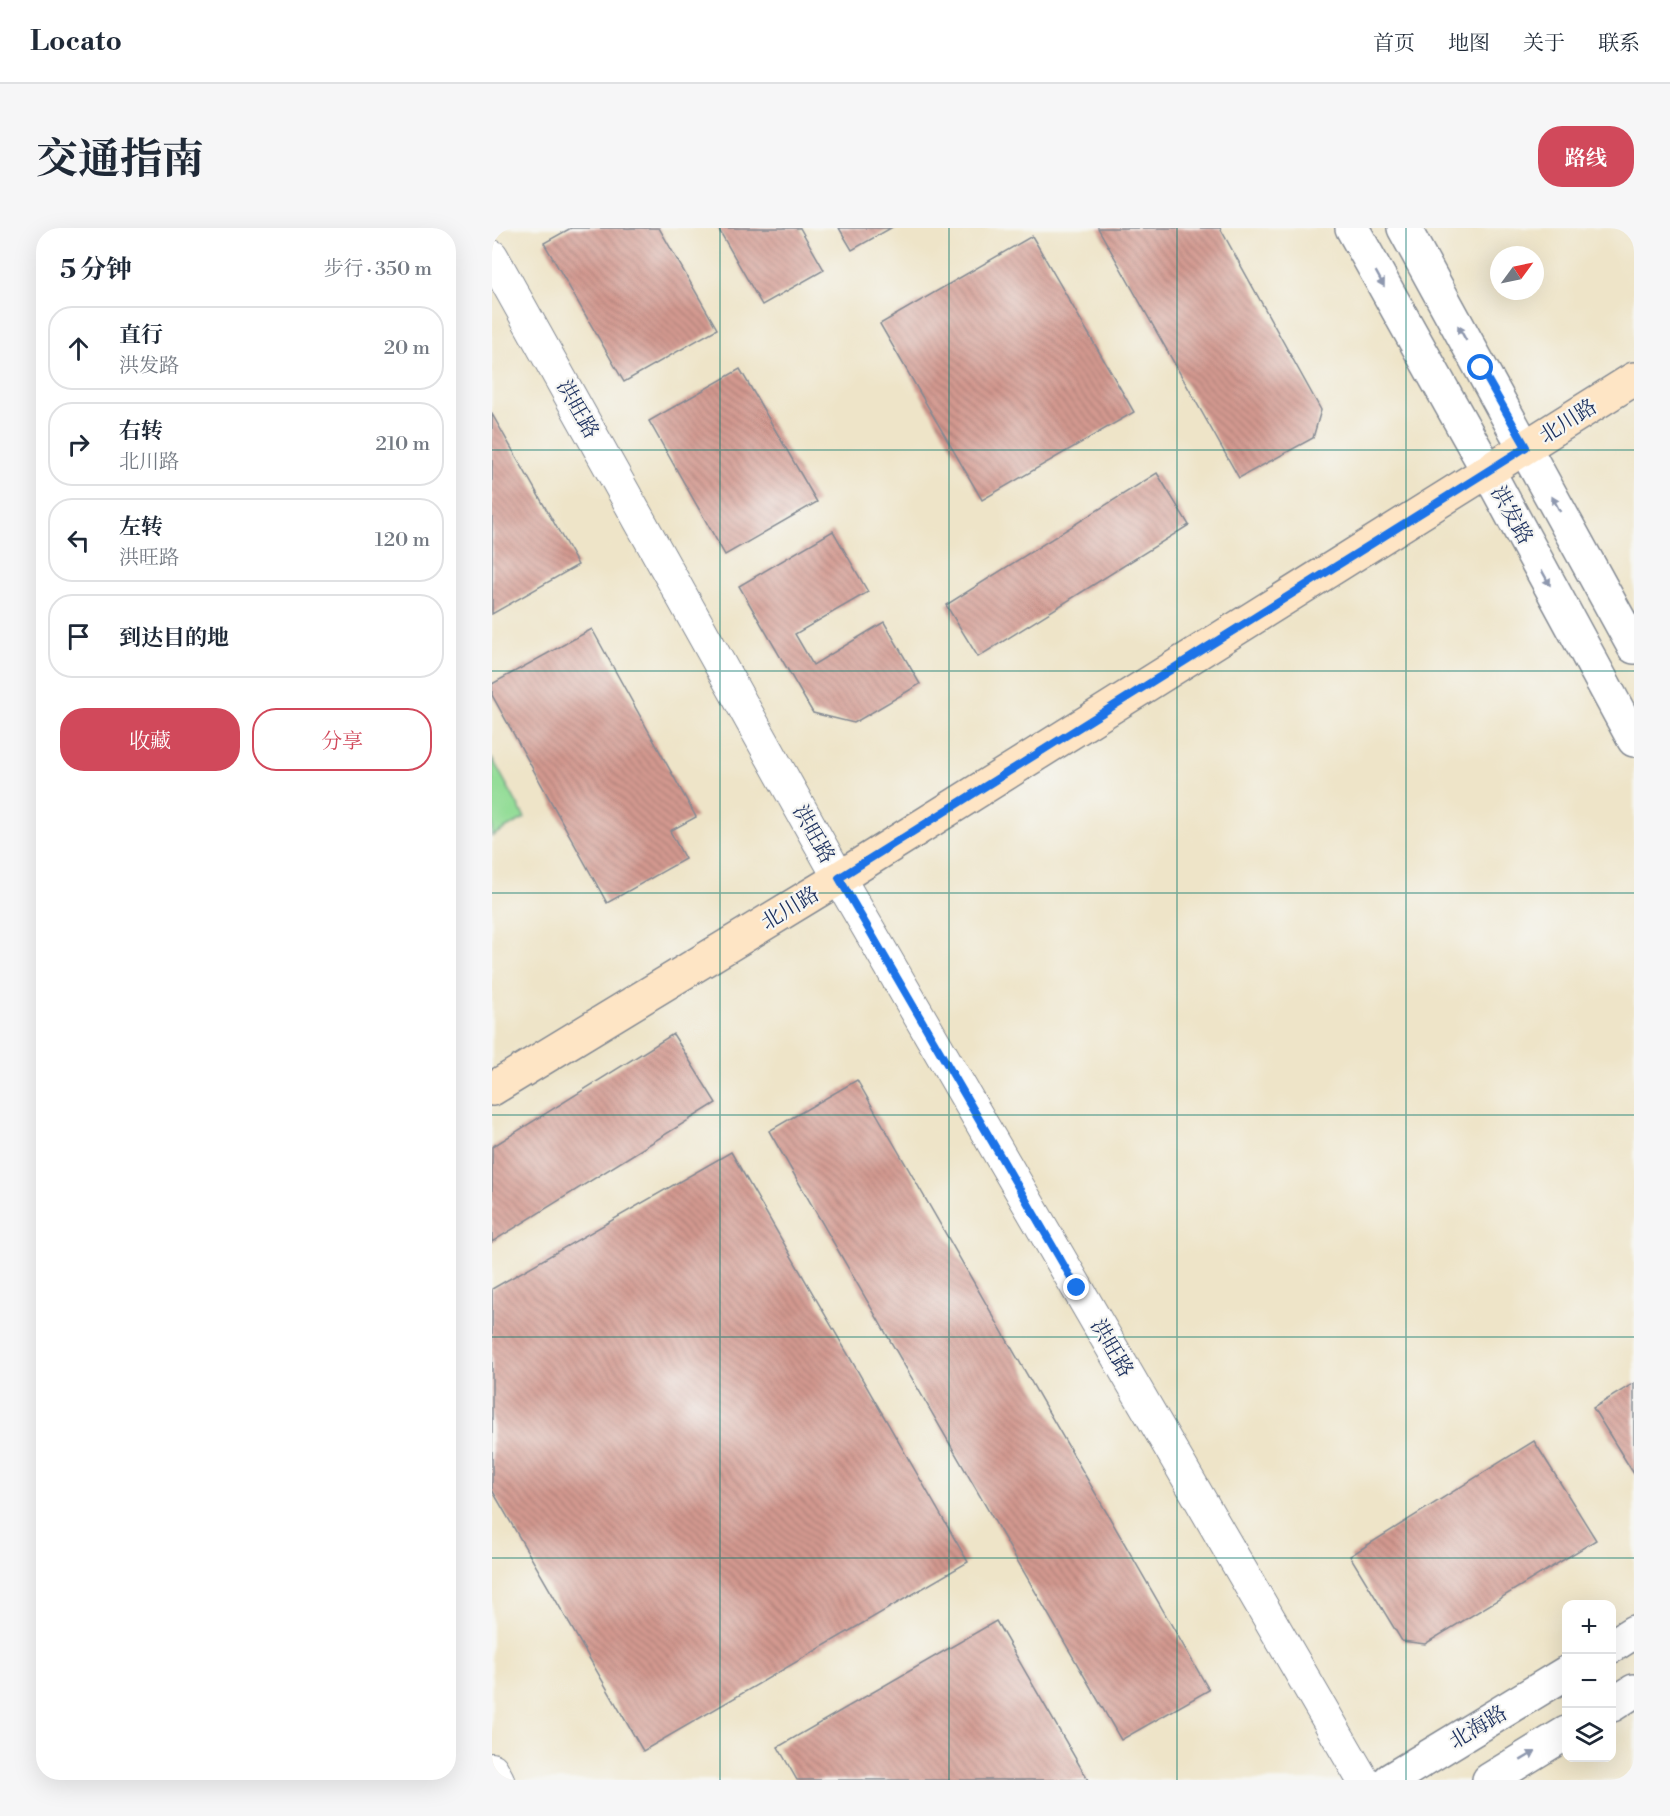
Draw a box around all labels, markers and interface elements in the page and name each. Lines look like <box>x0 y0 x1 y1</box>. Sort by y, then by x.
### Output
text: Locato <box>30 24 122 59</box>
text: 首页 <box>1373 31 1415 57</box>
text: 地图 <box>1448 31 1490 57</box>
text: 关于 <box>1523 31 1565 57</box>
text: 联系 <box>1598 31 1640 57</box>
button: 路线 <box>1538 126 1634 187</box>
text: 交通指南 <box>36 134 204 187</box>
north arrow <box>1490 246 1544 300</box>
text: 5 分钟 <box>60 254 132 286</box>
text: 步行 · 350 m <box>323 257 432 282</box>
one-way arrow <box>1375 271 1385 288</box>
text: 直行 <box>119 322 163 349</box>
one-way arrow <box>1457 324 1467 341</box>
icon: ahead <box>62 332 95 365</box>
text: 20 m <box>384 336 430 361</box>
text: 洪发路 <box>119 354 179 379</box>
route start <box>1467 354 1493 380</box>
street label: 洪旺路 <box>550 376 604 443</box>
street label: 北川路 <box>1535 394 1602 450</box>
text: 右转 <box>119 418 163 445</box>
icon: right <box>62 428 95 461</box>
text: 210 m <box>375 432 430 457</box>
text: 北川路 <box>119 450 179 475</box>
street label: 洪发路 <box>1484 482 1538 549</box>
one-way arrow <box>1551 495 1561 512</box>
text: 左转 <box>119 514 163 541</box>
icon: left <box>62 524 95 557</box>
text: 120 m <box>375 528 430 553</box>
text: 洪旺路 <box>119 546 179 571</box>
one-way arrow <box>1541 570 1551 587</box>
icon: arrive <box>62 620 95 653</box>
text: 到达目的地 <box>119 625 229 652</box>
button: 收藏 <box>60 708 240 771</box>
button: 分享 <box>252 708 432 771</box>
street label: 洪旺路 <box>786 801 840 868</box>
street label: 北川路 <box>757 881 824 936</box>
route end <box>1063 1274 1089 1300</box>
street label: 洪旺路 <box>1084 1315 1138 1382</box>
map controls <box>1562 1600 1616 1762</box>
button: + <box>1562 1600 1616 1654</box>
button: − <box>1562 1654 1616 1708</box>
street label: 北海路 <box>1445 1700 1512 1755</box>
button: layers <box>1562 1708 1616 1762</box>
one-way arrow <box>1520 1751 1536 1762</box>

